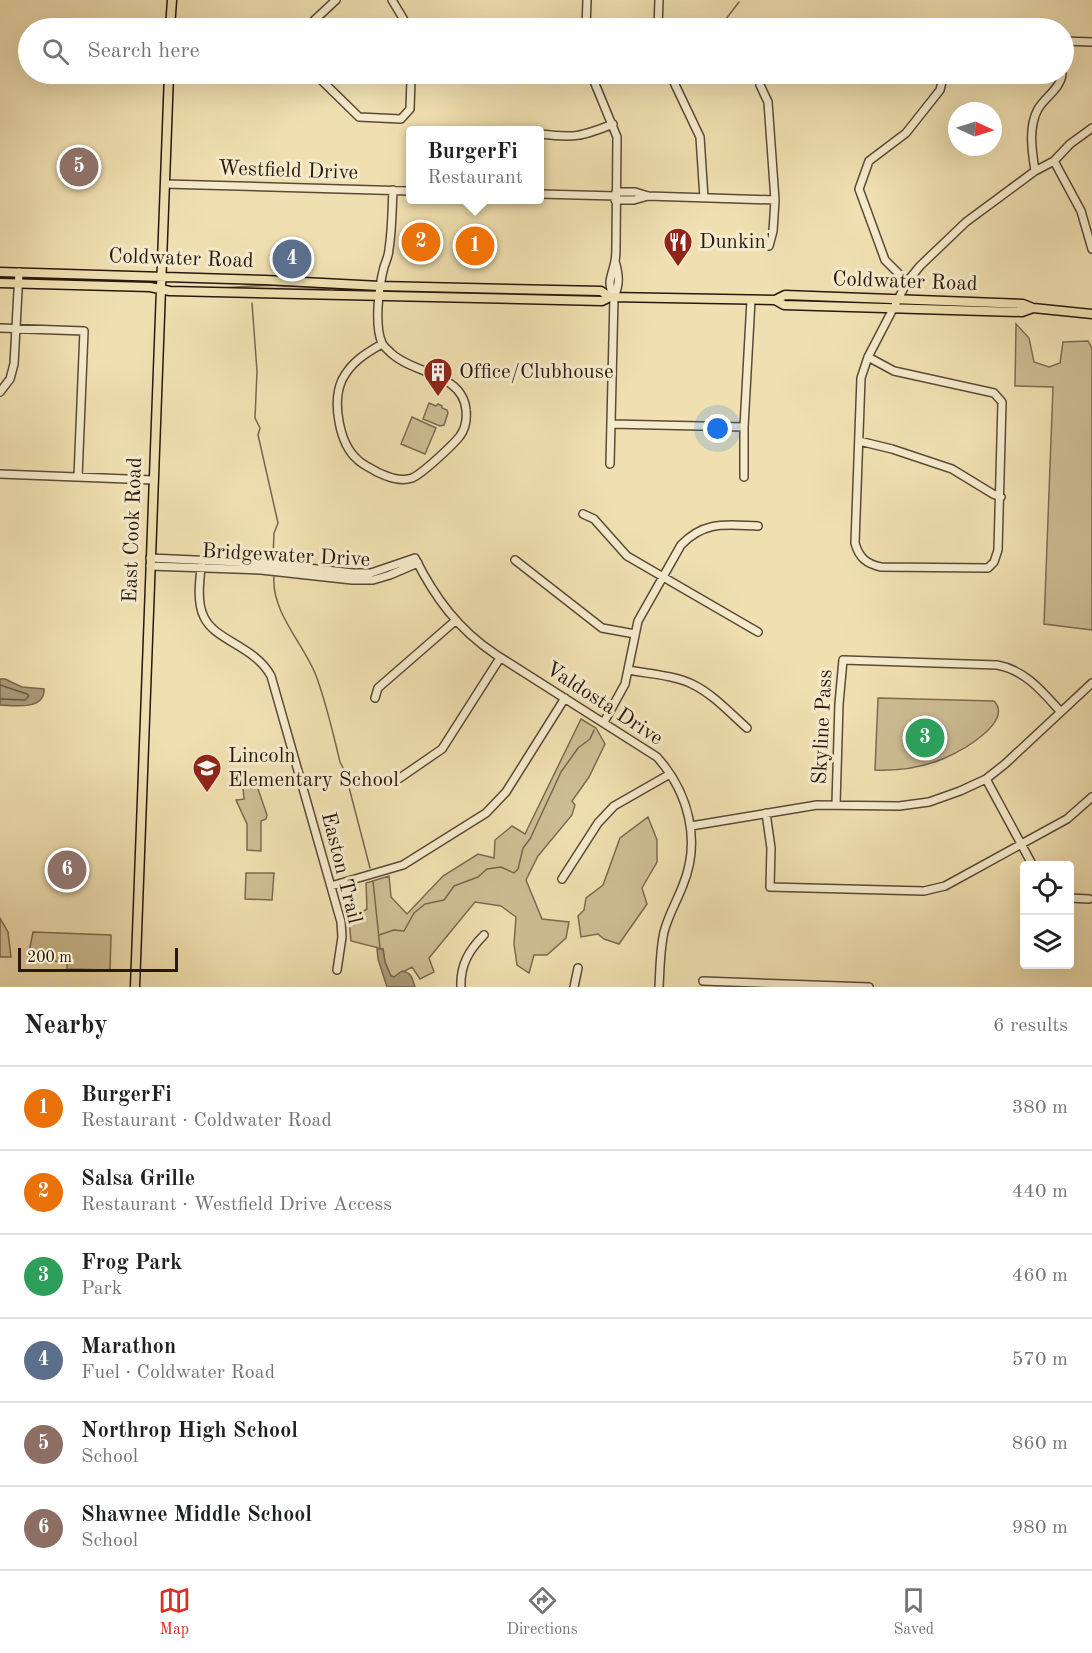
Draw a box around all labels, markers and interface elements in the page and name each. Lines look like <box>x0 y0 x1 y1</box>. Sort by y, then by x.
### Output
search box <box>18 18 1074 84</box>
icon: search <box>39 35 72 68</box>
text: Search here <box>87 40 200 62</box>
north arrow <box>948 102 1002 156</box>
popup <box>406 126 544 204</box>
text: BurgerFi <box>427 141 518 163</box>
pin: 5 <box>60 144 98 190</box>
street label: Westfield Drive <box>218 158 358 184</box>
text: Restaurant <box>427 168 523 188</box>
pin: 2 <box>402 220 440 264</box>
pin: 1 <box>456 224 494 268</box>
restaurant icon: Dunkin' <box>662 226 694 268</box>
place label: Dunkin' <box>699 232 771 253</box>
pin: 4 <box>272 236 312 282</box>
street label: Coldwater Road <box>108 246 254 272</box>
street label: Coldwater Road <box>832 269 978 295</box>
building icon: Office/Clubhouse <box>422 356 454 398</box>
place label: Office/Clubhouse <box>459 362 614 383</box>
your location <box>703 414 732 443</box>
street label: East Cook Road <box>120 457 146 603</box>
street label: Bridgewater Drive <box>201 541 371 571</box>
street label: Valdosta Drive <box>542 658 666 750</box>
street label: Skyline Pass <box>809 669 837 785</box>
pin: 3 <box>906 716 944 760</box>
place label: Lincoln Elementary School <box>228 746 399 791</box>
school or university icon: Lincoln Elementary School <box>191 752 223 794</box>
street label: Easton Trail <box>317 810 365 926</box>
pin: 6 <box>48 848 86 892</box>
map controls <box>1020 861 1074 969</box>
button: locate <box>1020 861 1074 915</box>
button: layers <box>1020 915 1074 969</box>
scale bar <box>18 945 178 972</box>
text: 200 m <box>27 950 72 966</box>
text: Nearby <box>24 1013 108 1039</box>
text: 6 results <box>993 1016 1068 1036</box>
text: BurgerFi <box>81 1084 172 1106</box>
text: 1 <box>38 1098 49 1118</box>
text: 380 m <box>1012 1098 1068 1118</box>
text: Restaurant · Coldwater Road <box>81 1111 332 1131</box>
text: Salsa Grille <box>81 1168 195 1190</box>
text: 2 <box>38 1182 49 1202</box>
text: 440 m <box>1012 1182 1068 1202</box>
text: Restaurant · Westfield Drive Access <box>81 1195 392 1215</box>
text: Frog Park <box>81 1252 182 1274</box>
text: 3 <box>38 1266 49 1286</box>
text: 460 m <box>1012 1266 1068 1286</box>
text: Park <box>81 1279 122 1299</box>
text: Marathon <box>81 1336 176 1358</box>
text: 4 <box>38 1350 49 1370</box>
text: 570 m <box>1012 1350 1068 1370</box>
text: Fuel · Coldwater Road <box>81 1363 275 1383</box>
text: Northrop High School <box>81 1420 298 1442</box>
text: 5 <box>38 1434 49 1454</box>
text: 860 m <box>1012 1434 1068 1454</box>
text: School <box>81 1447 138 1467</box>
text: Shawnee Middle School <box>81 1504 312 1526</box>
text: 6 <box>38 1518 49 1538</box>
text: 980 m <box>1012 1518 1068 1538</box>
text: School <box>81 1531 138 1551</box>
tab: Map <box>158 1584 191 1640</box>
tab: Directions <box>507 1584 578 1640</box>
tab: Saved <box>893 1584 934 1640</box>

